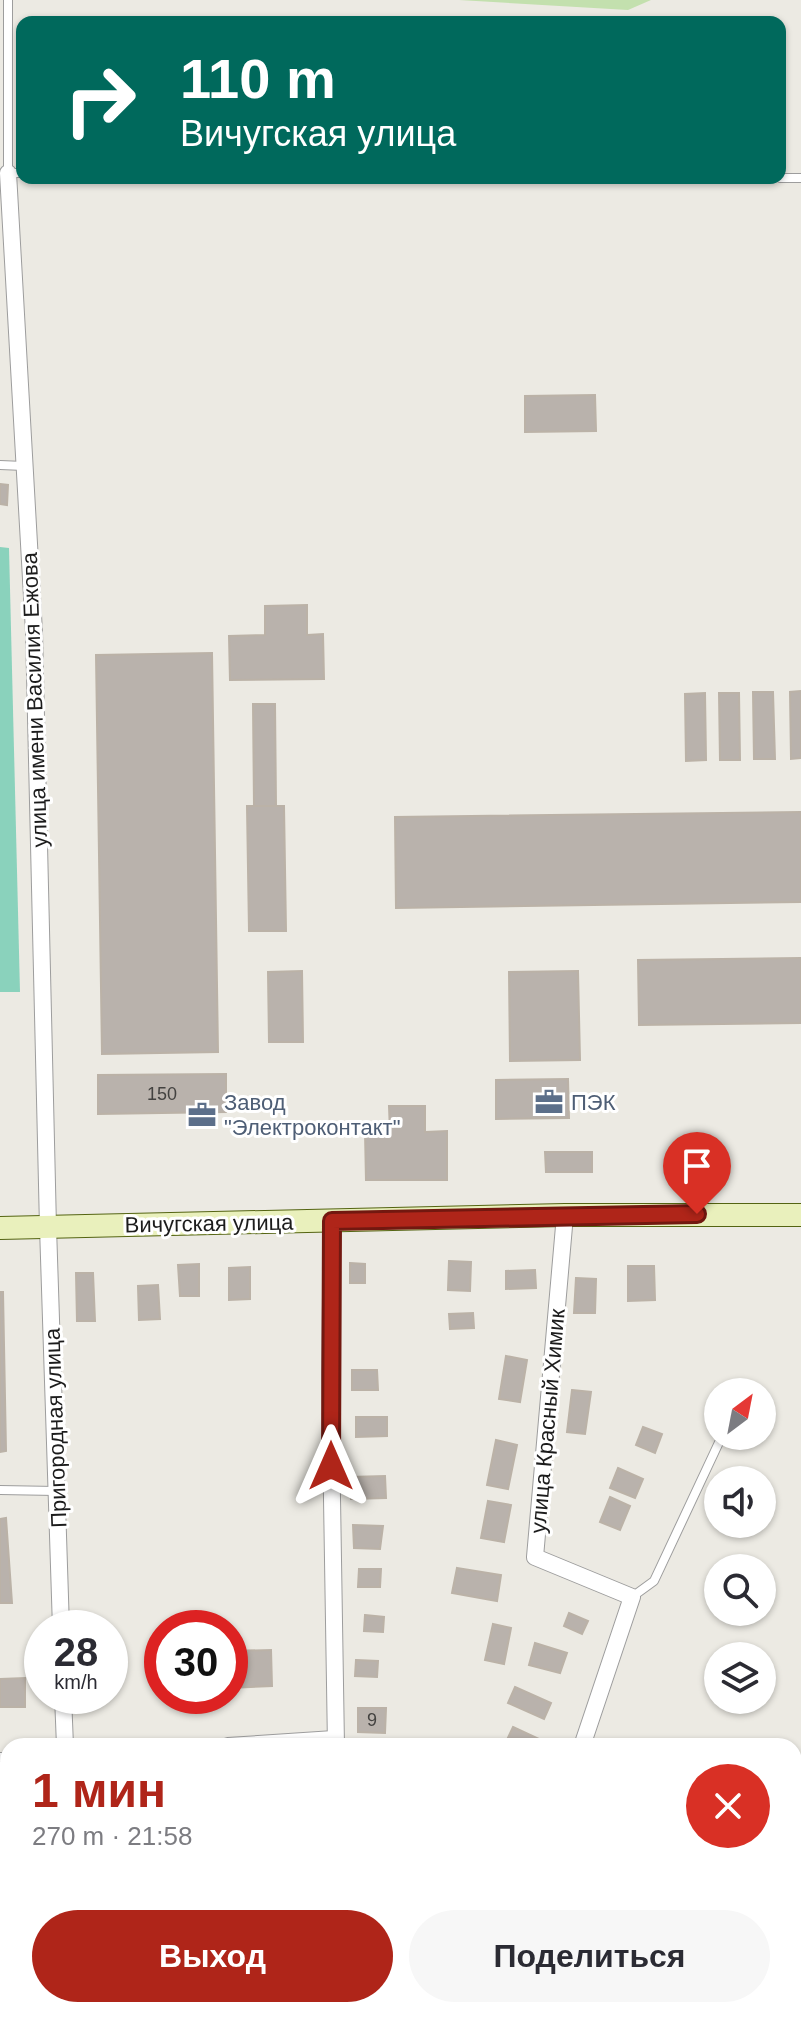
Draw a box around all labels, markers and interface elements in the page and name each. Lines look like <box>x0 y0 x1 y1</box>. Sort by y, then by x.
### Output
text: 110 m <box>180 47 336 110</box>
icon: right <box>48 48 152 152</box>
text: Вичугская улица <box>180 113 456 154</box>
street label: улица имени Василия Ежова <box>17 551 52 848</box>
house number: 150 <box>147 1084 177 1104</box>
office icon: ПЭК <box>534 1087 564 1117</box>
place label: Завод "Электроконтакт" <box>224 1090 400 1140</box>
place label: ПЭК <box>571 1090 616 1115</box>
office icon: Завод "Электроконтакт" <box>187 1100 217 1130</box>
pin <box>663 1132 731 1214</box>
icon: arrive <box>675 1144 719 1188</box>
street label: Вичугская улица <box>124 1210 294 1237</box>
street label: улица Красный Химик <box>525 1307 570 1534</box>
street label: Пригородная улица <box>39 1327 71 1528</box>
north arrow <box>704 1378 776 1450</box>
map controls <box>704 1378 776 1714</box>
position arrow <box>289 1424 373 1508</box>
button: sound <box>704 1466 776 1538</box>
button: search <box>704 1554 776 1626</box>
speed limit sign: 30 <box>144 1610 248 1714</box>
text: 28 <box>54 1630 98 1674</box>
button: layers <box>704 1642 776 1714</box>
text: km/h <box>54 1671 98 1693</box>
house number: 9 <box>367 1710 377 1730</box>
text: 1 мин <box>32 1764 166 1817</box>
button: close <box>686 1764 770 1848</box>
text: 270 m · 21:58 <box>32 1821 192 1851</box>
button: Выход <box>32 1910 393 2002</box>
button: Поделиться <box>409 1910 770 2002</box>

